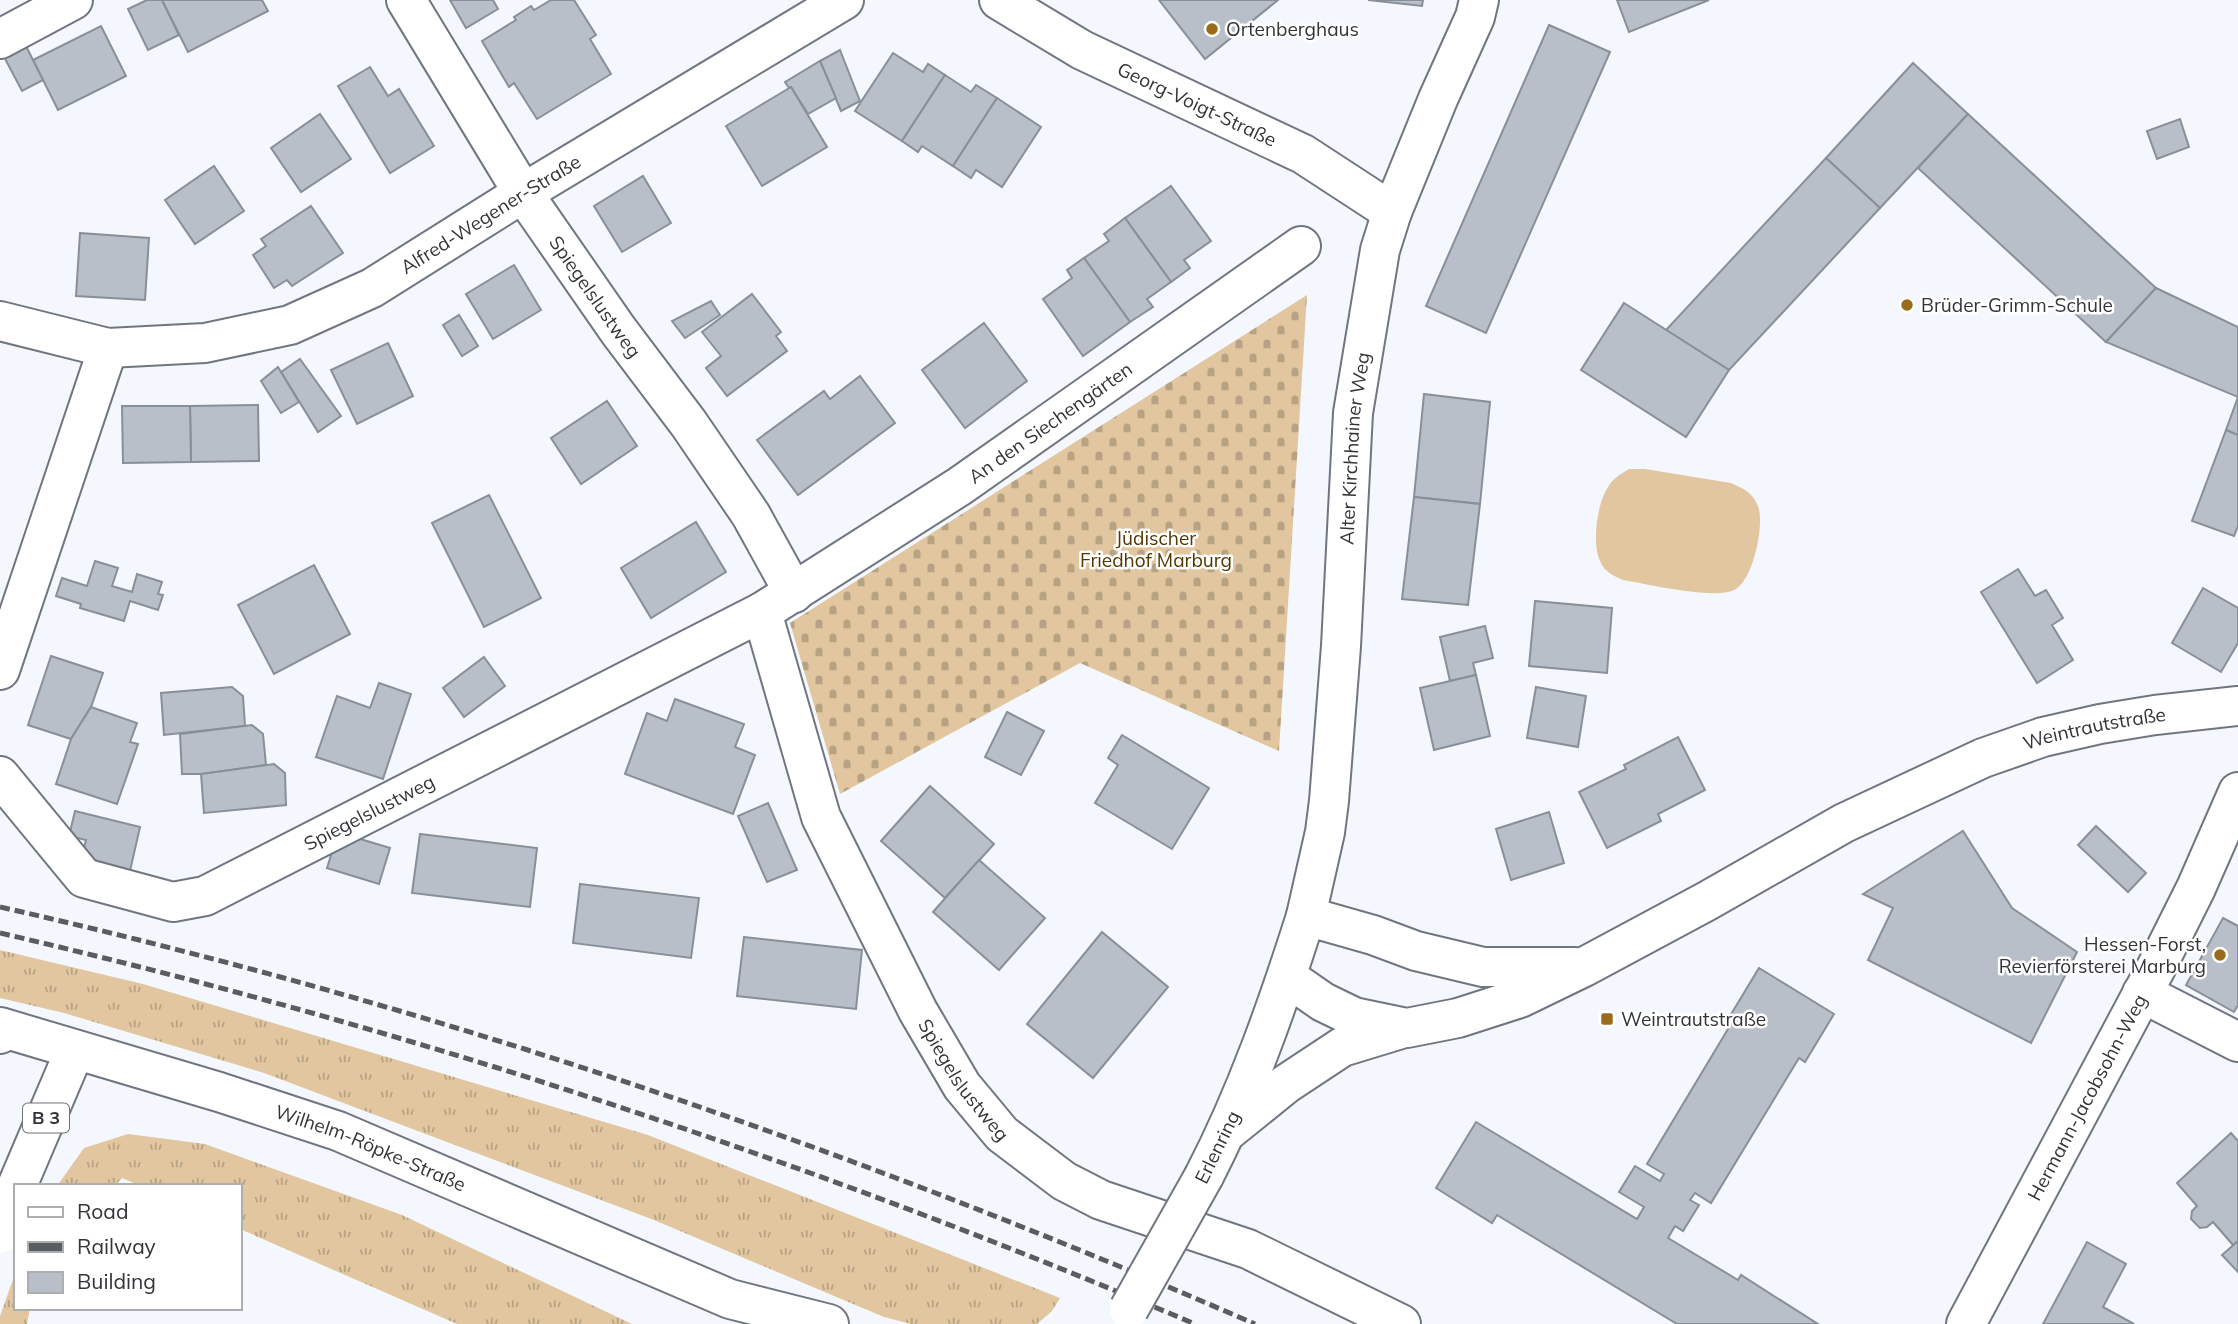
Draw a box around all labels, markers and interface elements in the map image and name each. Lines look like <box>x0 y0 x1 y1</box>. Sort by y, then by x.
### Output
place label: Ortenberghaus <box>1226 17 1359 41</box>
marker: Ortenberghaus <box>1204 21 1220 37</box>
street label: Georg-Voigt-Straße <box>1114 56 1280 152</box>
street label: Alfred-Wegener-Straße <box>396 149 585 279</box>
street label: Spiegelslustweg <box>544 231 647 362</box>
place label: Brüder-Grimm-Schule <box>1921 293 2113 317</box>
marker: Brüder-Grimm-Schule <box>1899 297 1915 313</box>
street label: Alter Kirchhainer Weg <box>1334 350 1375 545</box>
street label: An den Siechengärten <box>963 357 1137 489</box>
park label: Jüdischer Friedhof Marburg <box>1080 526 1232 572</box>
street label: Weintrautstraße <box>2020 702 2167 755</box>
street label: Spiegelslustweg <box>300 769 439 856</box>
place label: Hessen-Forst, Revierförsterei Marburg <box>1999 932 2206 978</box>
marker: Hessen-Forst, Revierförsterei Marburg <box>2212 947 2228 963</box>
street label: Hermann-Jacobsohn-Weg <box>2022 990 2152 1205</box>
place label: Weintrautstraße <box>1621 1007 1766 1031</box>
marker: Weintrautstraße <box>1599 1011 1615 1027</box>
street label: Spiegelslustweg <box>913 1014 1015 1146</box>
street label: Wilhelm-Röpke-Straße <box>272 1099 470 1196</box>
road number: B 3 <box>23 1104 69 1133</box>
street label: Erlenring <box>1189 1107 1245 1187</box>
legend <box>14 1184 242 1310</box>
text: Road <box>77 1198 128 1224</box>
text: Railway <box>77 1233 156 1259</box>
text: Building <box>77 1268 156 1294</box>

